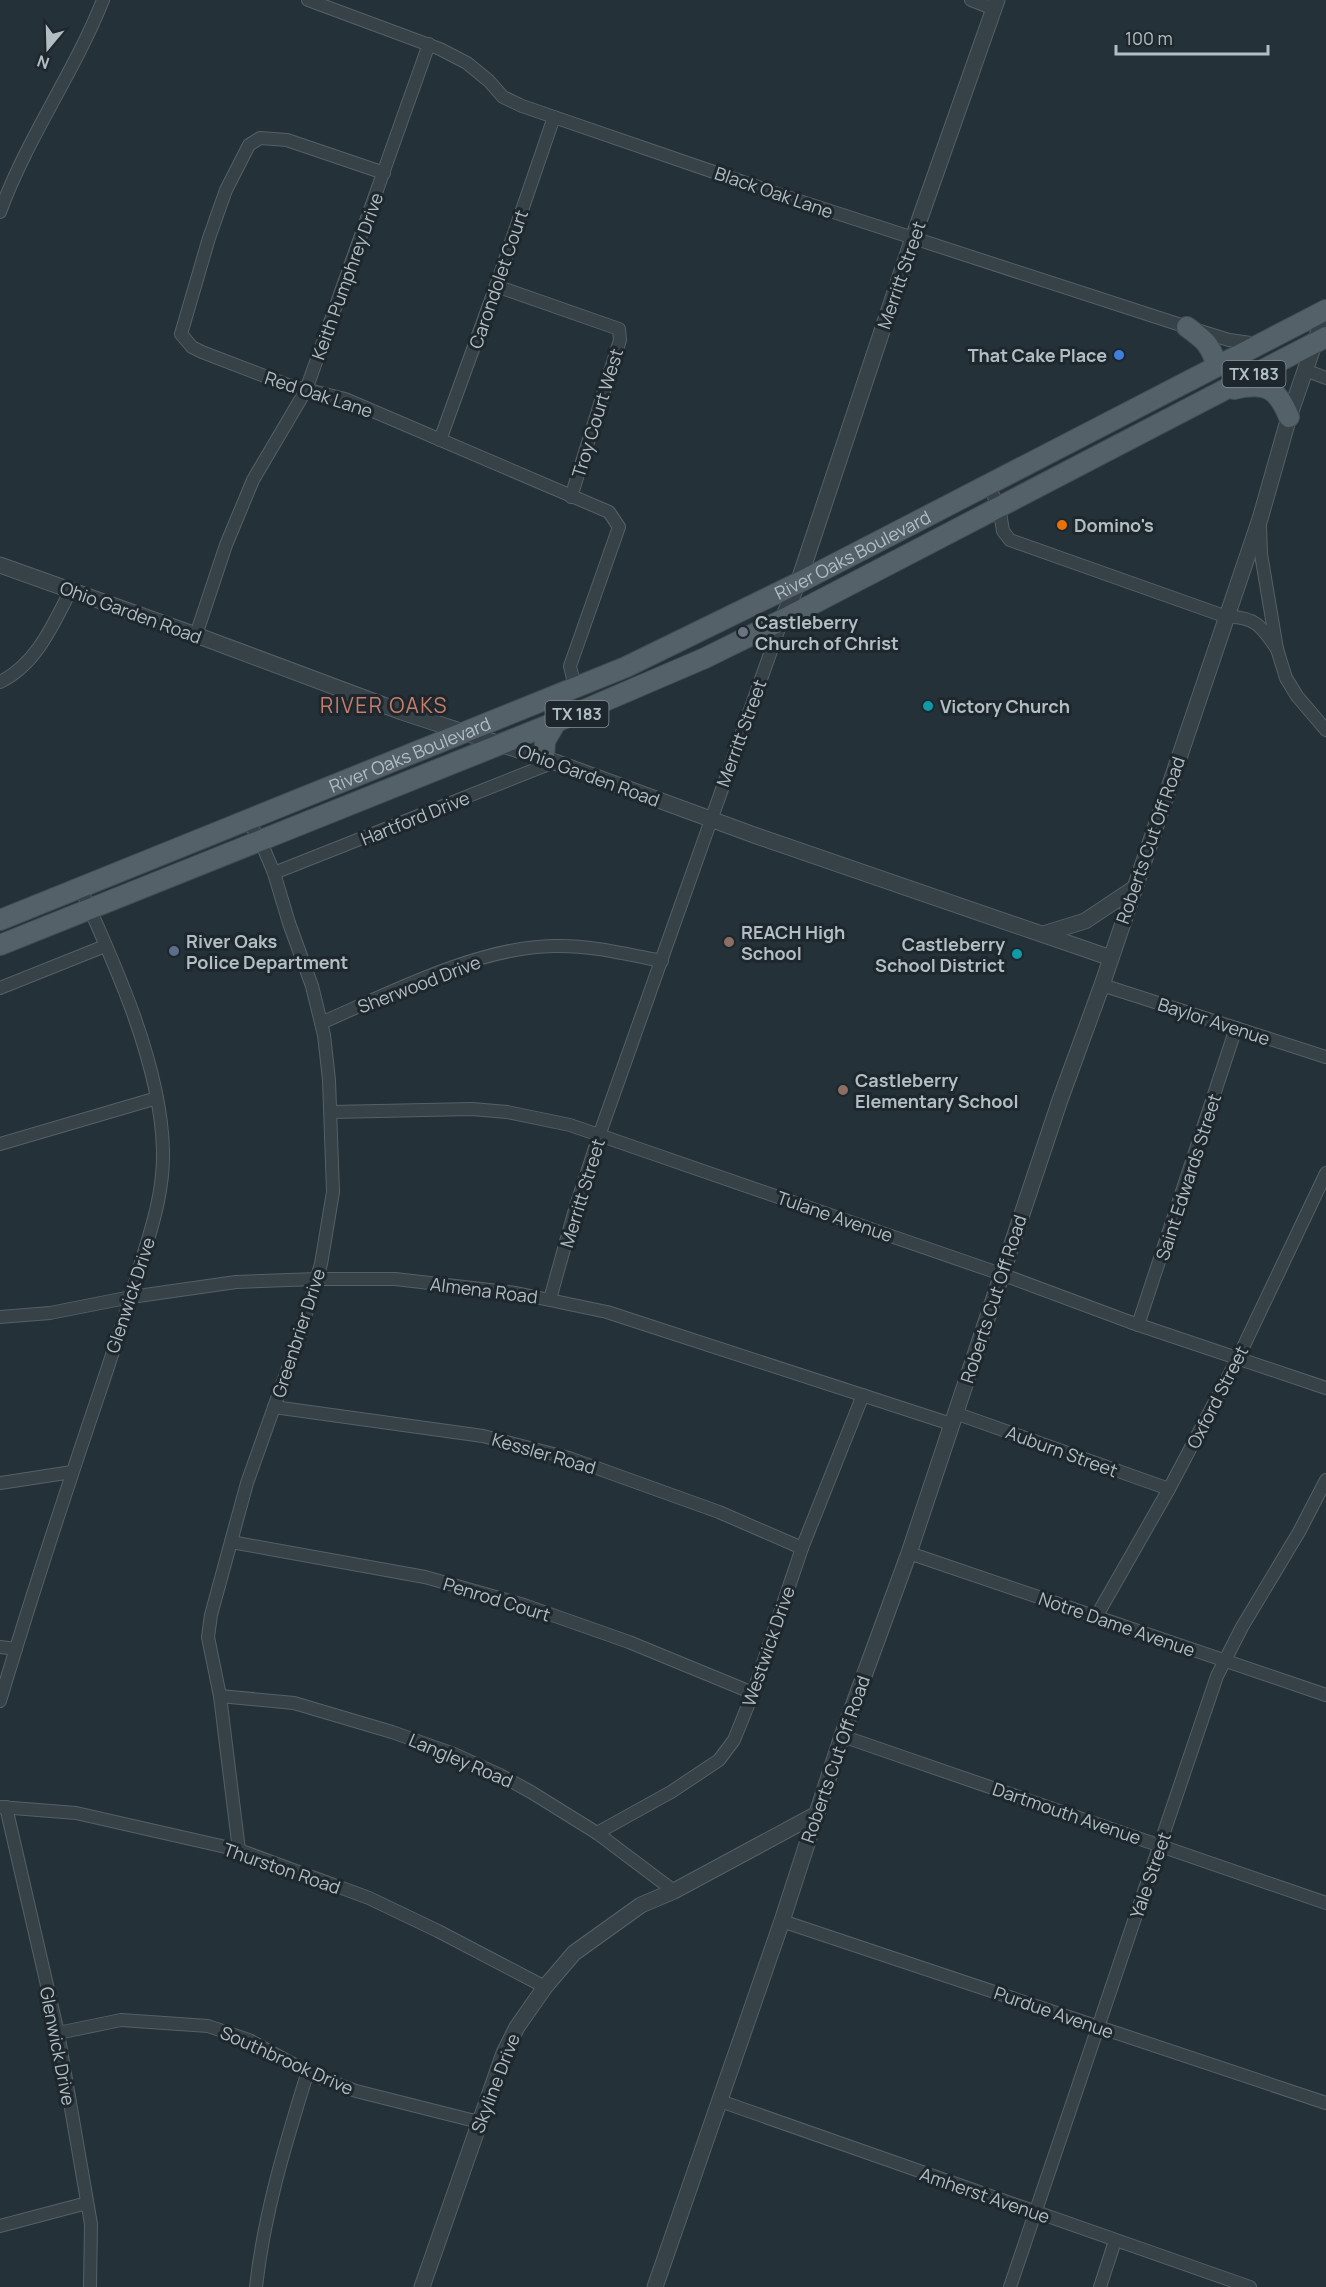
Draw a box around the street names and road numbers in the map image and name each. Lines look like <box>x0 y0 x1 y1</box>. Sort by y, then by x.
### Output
street label: Black Oak Lane <box>712 161 836 223</box>
street label: Keith Pumphrey Drive <box>306 189 388 363</box>
street label: Carondolet Court <box>463 206 533 352</box>
street label: Merritt Street <box>871 218 931 332</box>
street label: Troy Court West <box>566 345 628 481</box>
road number: TX 183 <box>1222 361 1286 387</box>
street label: Red Oak Lane <box>262 365 376 423</box>
street label: River Oaks Boulevard <box>771 505 935 605</box>
street label: Ohio Garden Road <box>57 575 205 649</box>
street label: Merritt Street <box>710 676 772 790</box>
road number: TX 183 <box>546 701 608 727</box>
street label: River Oaks Boulevard <box>325 711 494 798</box>
street label: Ohio Garden Road <box>515 738 663 812</box>
street label: Roberts Cut Off Road <box>1110 753 1190 927</box>
street label: Hartford Drive <box>357 785 473 851</box>
street label: Sherwood Drive <box>354 950 484 1018</box>
street label: Baylor Avenue <box>1155 992 1273 1050</box>
street label: Saint Edwards Street <box>1150 1091 1226 1263</box>
street label: Merritt Street <box>554 1136 610 1250</box>
street label: Tulane Avenue <box>774 1185 896 1247</box>
street label: Roberts Cut Off Road <box>954 1212 1032 1386</box>
street label: Glenwick Drive <box>100 1234 160 1356</box>
street label: Greenbrier Drive <box>266 1265 330 1401</box>
street label: Almena Road <box>429 1272 539 1308</box>
street label: Oxford Street <box>1181 1342 1253 1452</box>
street label: Auburn Street <box>1003 1420 1121 1482</box>
street label: Kessler Road <box>489 1427 599 1479</box>
street label: Penrod Court <box>440 1571 554 1627</box>
street label: Westwick Drive <box>736 1583 800 1709</box>
street label: Notre Dame Avenue <box>1036 1586 1198 1662</box>
street label: Roberts Cut Off Road <box>795 1672 875 1846</box>
street label: Langley Road <box>405 1727 517 1793</box>
street label: Dartmouth Avenue <box>990 1776 1144 1850</box>
street label: Yale Street <box>1124 1829 1176 1921</box>
street label: Thurston Road <box>220 1837 344 1899</box>
street label: Purdue Avenue <box>991 1980 1117 2044</box>
street label: Glenwick Drive <box>35 1985 81 2107</box>
street label: Southbrook Drive <box>217 2020 357 2100</box>
street label: Skyline Drive <box>465 2030 525 2136</box>
street label: Amherst Avenue <box>917 2162 1053 2228</box>

